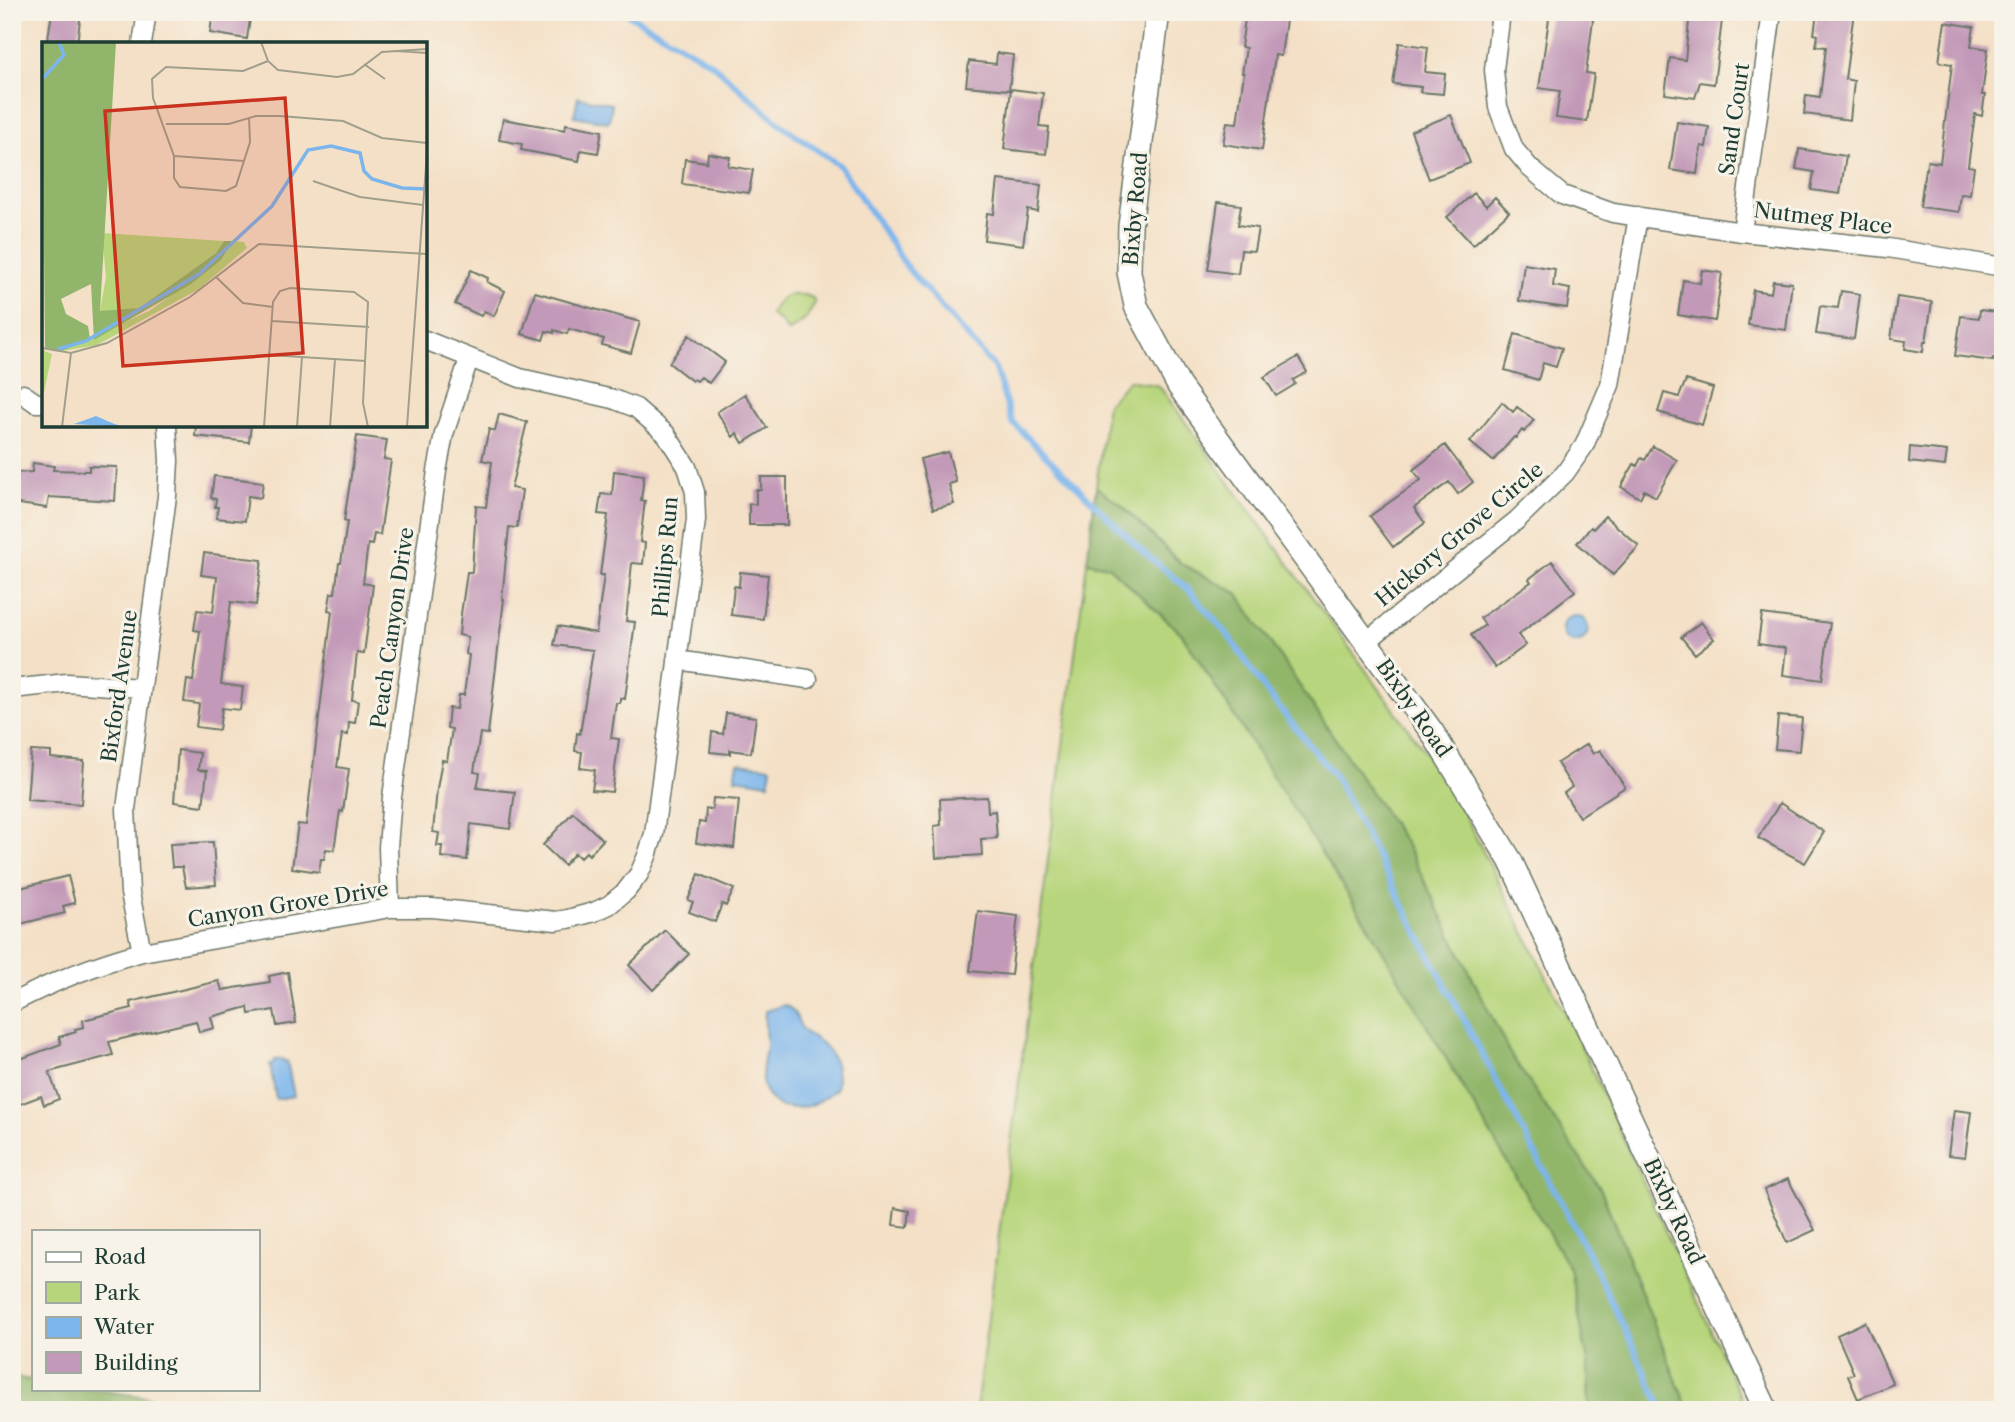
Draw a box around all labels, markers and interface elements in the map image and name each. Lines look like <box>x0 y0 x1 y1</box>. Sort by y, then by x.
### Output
inset map <box>42 42 427 427</box>
street label: Sand Court <box>1714 61 1754 177</box>
street label: Bixby Road <box>1118 151 1152 267</box>
street label: Nutmeg Place <box>1752 197 1894 239</box>
street label: Hickory Grove Circle <box>1370 457 1548 611</box>
street label: Phillips Run <box>647 495 683 619</box>
street label: Peach Canyon Drive <box>365 526 419 730</box>
street label: Bixford Avenue <box>96 608 142 764</box>
street label: Bixby Road <box>1371 654 1457 762</box>
street label: Canyon Grove Drive <box>186 876 390 932</box>
street label: Bixby Road <box>1639 1154 1710 1268</box>
legend <box>32 1230 259 1390</box>
text: Road <box>94 1244 146 1269</box>
text: Park <box>94 1280 140 1305</box>
text: Water <box>93 1314 154 1339</box>
text: Building <box>94 1350 179 1375</box>

